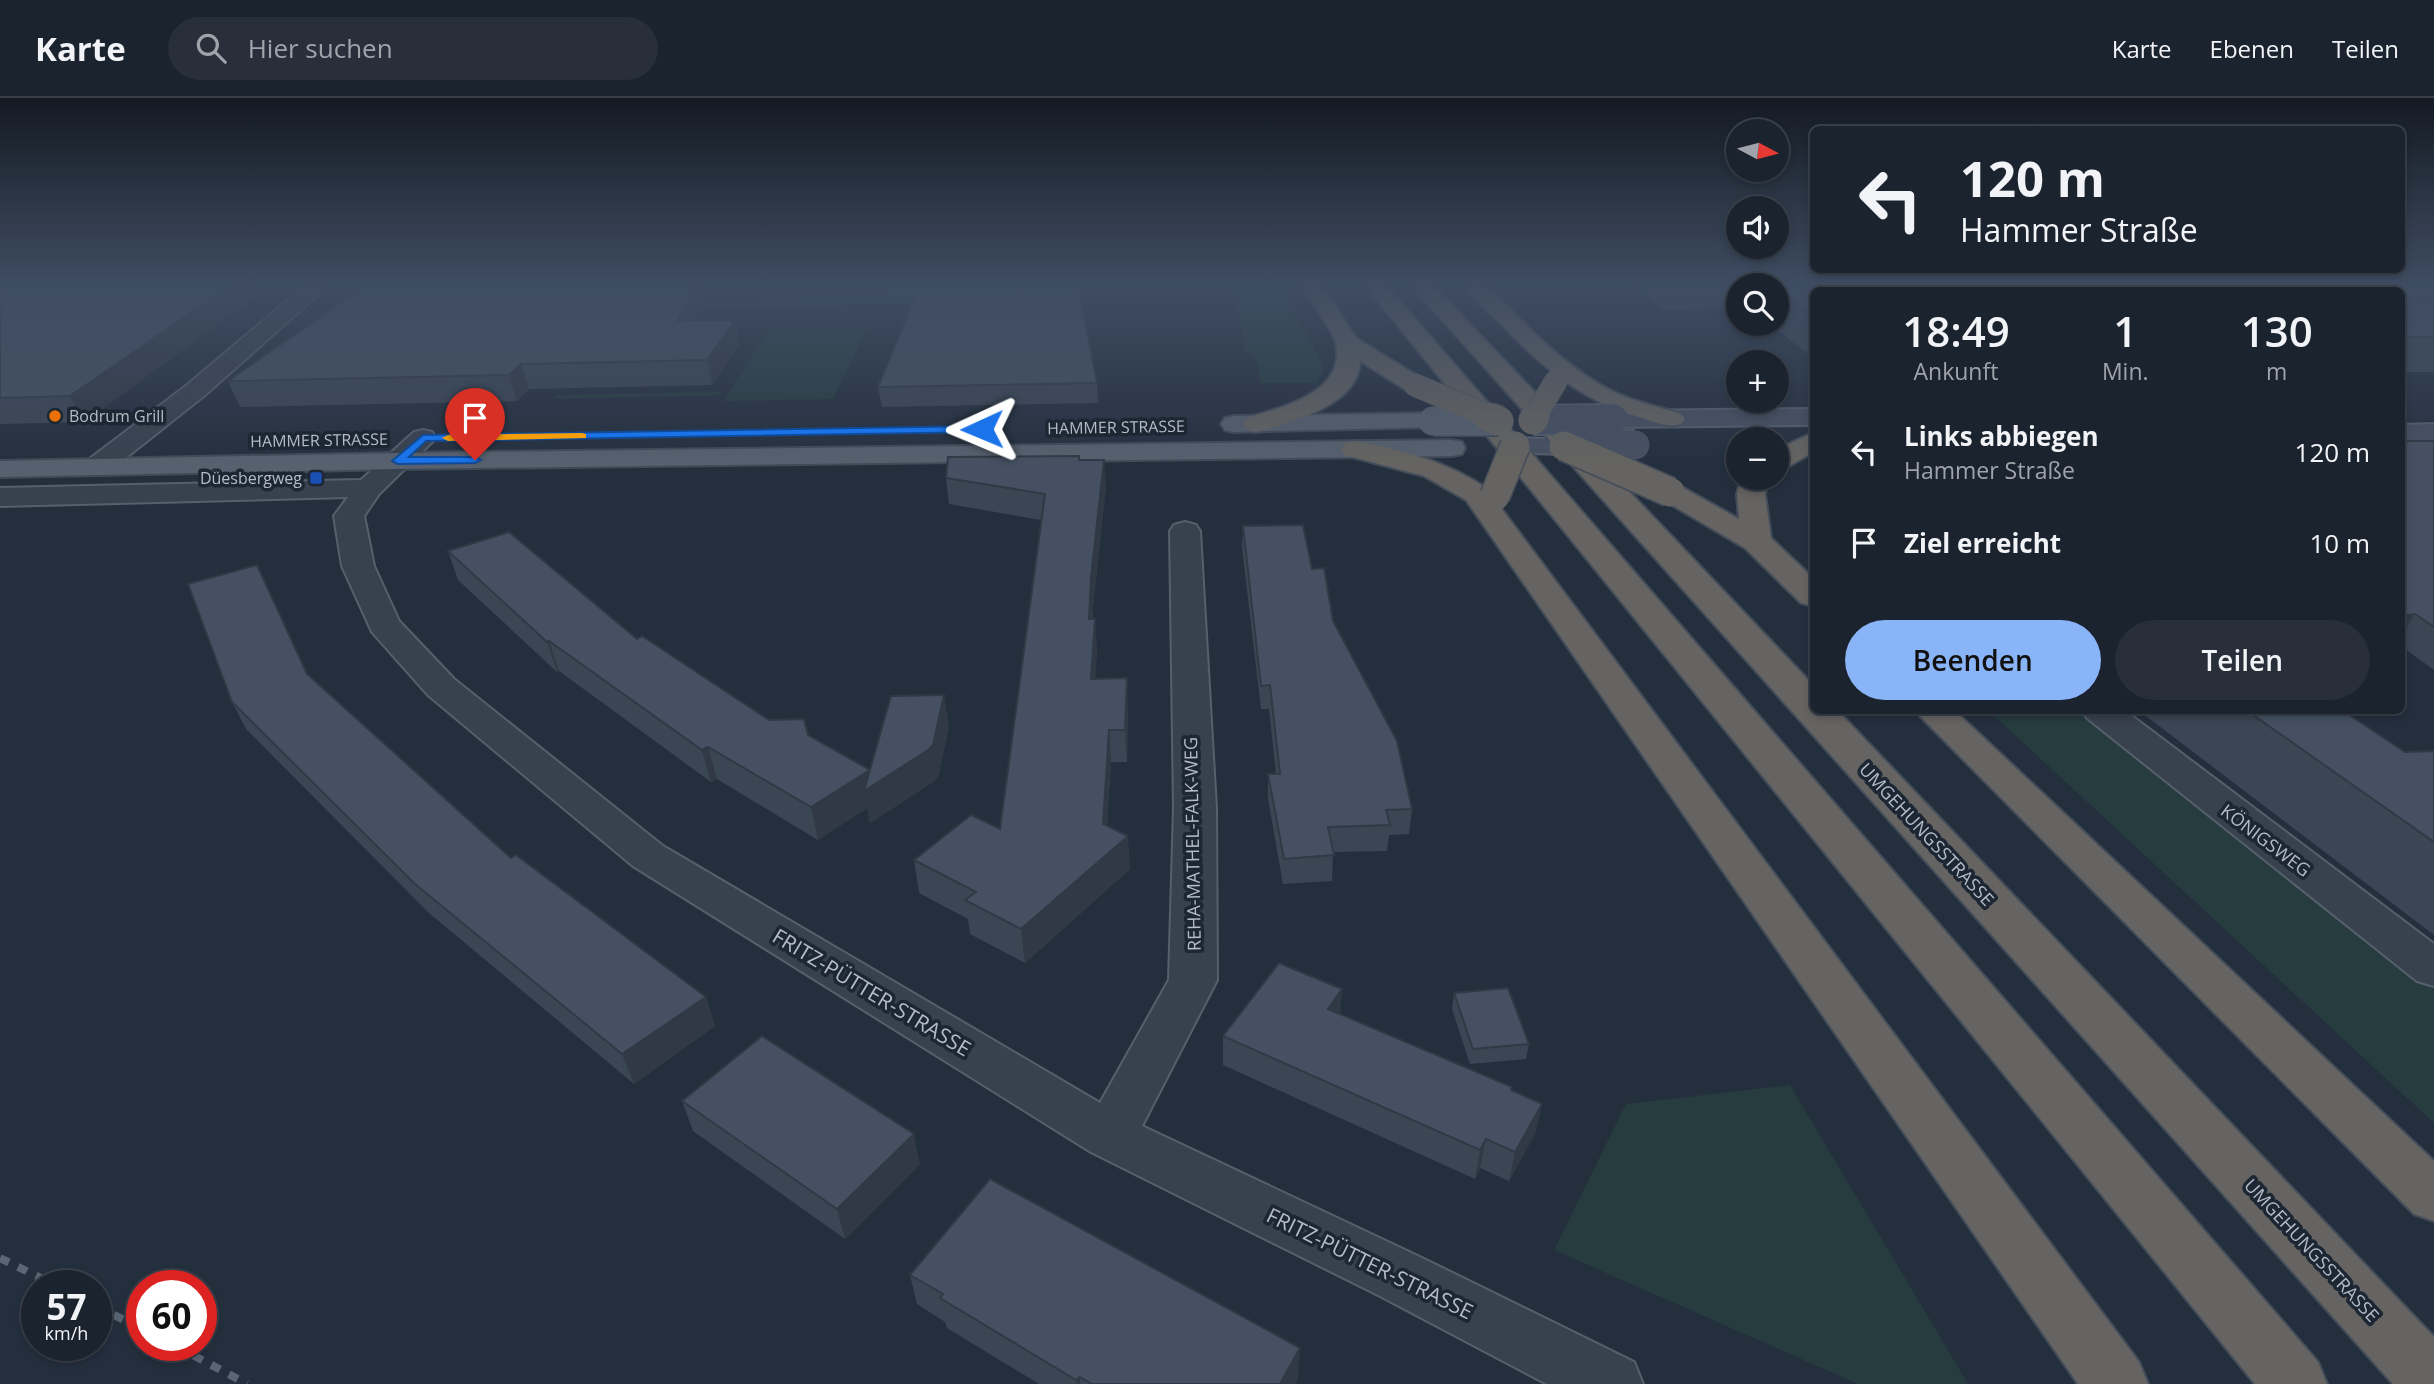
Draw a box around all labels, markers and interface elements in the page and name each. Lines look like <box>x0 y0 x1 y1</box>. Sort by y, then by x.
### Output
search box <box>168 17 658 80</box>
text: Karte <box>35 26 126 71</box>
icon: search <box>192 29 230 67</box>
text: Hier suchen <box>248 30 393 66</box>
text: Karte <box>2112 32 2172 65</box>
text: Ebenen <box>2210 32 2294 65</box>
text: Teilen <box>2332 32 2399 65</box>
north arrow <box>1726 119 1788 182</box>
map controls <box>1726 119 1789 490</box>
text: 120 m <box>1960 145 2105 211</box>
icon: left <box>1845 154 1936 245</box>
button: sound <box>1726 196 1789 259</box>
text: Hammer Straße <box>1960 208 2198 251</box>
button: search <box>1726 273 1789 336</box>
text: 18:49 <box>1902 302 2010 359</box>
text: 1 <box>2113 302 2137 359</box>
text: 130 <box>2241 302 2313 359</box>
button: + <box>1726 350 1789 413</box>
text: Ankunft <box>1914 355 1998 387</box>
text: Min. <box>2102 355 2149 387</box>
text: m <box>2266 355 2287 387</box>
pin <box>445 388 505 460</box>
position arrow <box>945 392 1019 466</box>
icon: arrive <box>456 399 494 437</box>
place label: Bodrum Grill <box>69 405 164 427</box>
marker: Bodrum Grill <box>47 408 63 424</box>
street label: HAMMER STRASSE <box>1047 415 1185 439</box>
text: Links abbiegen <box>1904 418 2099 454</box>
button: − <box>1726 427 1789 490</box>
street label: HAMMER STRASSE <box>250 428 388 452</box>
icon: left <box>1845 433 1883 471</box>
text: 120 m <box>2295 434 2370 470</box>
text: Hammer Straße <box>1904 454 2075 486</box>
place label: Düesbergweg <box>200 467 302 489</box>
marker: Düesbergweg <box>308 470 324 486</box>
icon: arrive <box>1845 524 1883 562</box>
text: Ziel erreicht <box>1904 525 2061 561</box>
text: 10 m <box>2309 525 2370 561</box>
button: Beenden <box>1845 620 2101 700</box>
button: Teilen <box>2115 620 2370 700</box>
street label: REHA-MATHEL-FALK-WEG <box>1178 737 1206 951</box>
street label: UMGEHUNGSSTRASSE <box>1854 757 2000 911</box>
street label: KÖNIGSWEG <box>2216 798 2316 882</box>
street label: FRITZ-PÜTTER-STRASSE <box>768 922 976 1062</box>
street label: UMGEHUNGSSTRASSE <box>2239 1173 2385 1327</box>
street label: FRITZ-PÜTTER-STRASSE <box>1262 1201 1478 1325</box>
speed limit sign: 60 <box>126 1270 217 1361</box>
text: 57 <box>46 1283 87 1330</box>
text: km/h <box>45 1321 88 1345</box>

